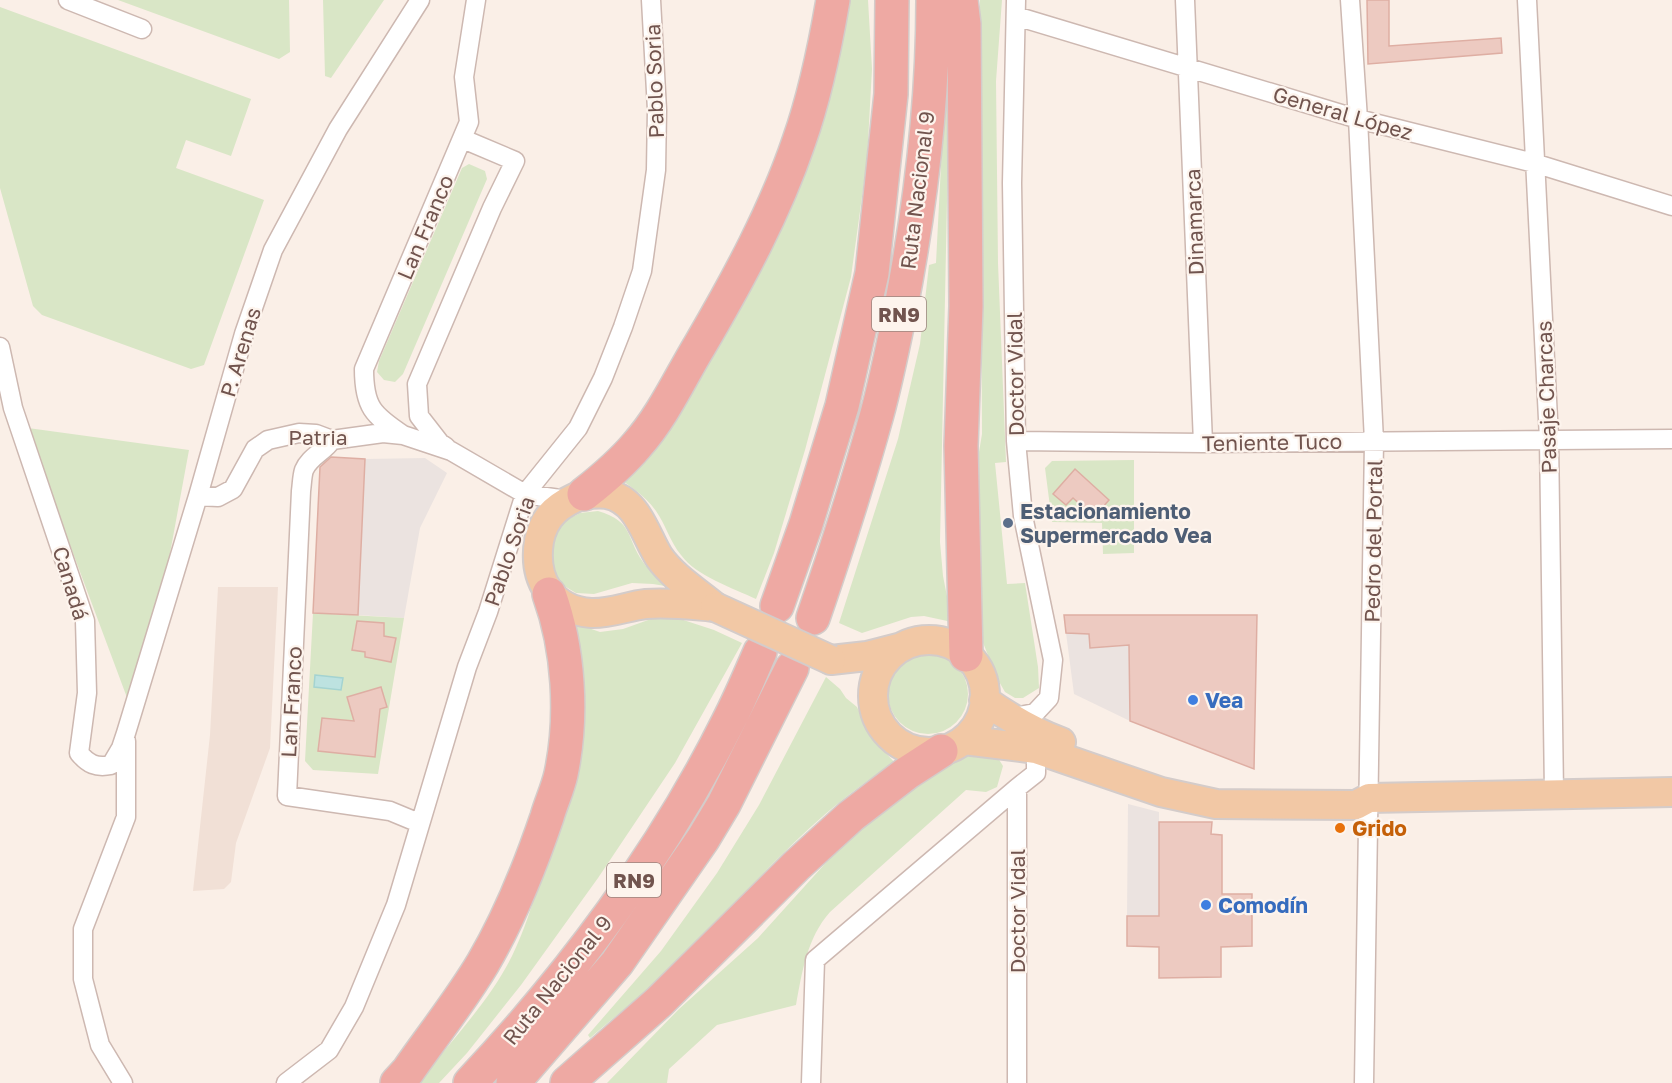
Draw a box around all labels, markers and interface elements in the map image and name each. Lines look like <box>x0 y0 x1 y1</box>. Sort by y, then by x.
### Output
street label: Pablo Soria <box>639 23 669 139</box>
street label: General López <box>1270 81 1416 145</box>
street label: Ruta Nacional 9 <box>894 109 940 271</box>
street label: Dinamarca <box>1179 168 1209 276</box>
street label: Lan Franco <box>391 171 459 283</box>
road number: RN9 <box>872 297 926 331</box>
street label: P. Arenas <box>214 304 266 400</box>
street label: Doctor Vidal <box>1001 312 1029 436</box>
street label: Pasaje Charcas <box>1530 320 1562 474</box>
street label: Patria <box>288 424 348 450</box>
street label: Teniente Tuco <box>1202 428 1342 456</box>
street label: Pedro del Portal <box>1359 459 1387 623</box>
street label: Pablo Soria <box>478 493 540 609</box>
place label: Estacionamiento Supermercado Vea <box>1020 498 1212 548</box>
marker: Estacionamiento Supermercado Vea <box>1001 516 1015 530</box>
street label: Canadá <box>47 543 95 623</box>
street label: Lan Franco <box>275 646 307 758</box>
place label: Vea <box>1205 687 1243 713</box>
marker: Vea <box>1186 693 1200 707</box>
place label: Grido <box>1352 815 1407 841</box>
marker: Grido <box>1333 821 1347 835</box>
street label: Doctor Vidal <box>1004 849 1030 973</box>
road number: RN9 <box>607 863 661 897</box>
place label: Comodín <box>1218 892 1308 918</box>
marker: Comodín <box>1199 898 1213 912</box>
street label: Ruta Nacional 9 <box>497 910 617 1050</box>

